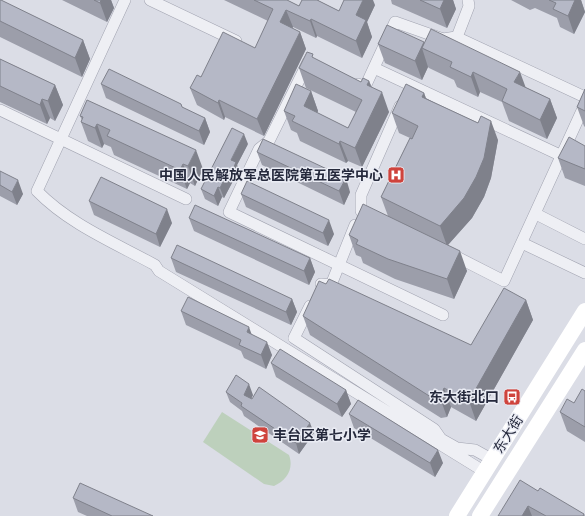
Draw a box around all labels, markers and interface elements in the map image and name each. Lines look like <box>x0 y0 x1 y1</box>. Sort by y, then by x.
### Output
place label: 中国人民解放军总医院第五医学中心 <box>159 165 383 184</box>
hospital icon: 中国人民解放军总医院第五医学中心 <box>386 165 406 185</box>
place label: 东大街北口 <box>429 387 499 406</box>
bus stop icon: 东大街北口 <box>502 387 522 407</box>
street label: 东大街 <box>488 411 527 457</box>
school or university icon: 丰台区第七小学 <box>250 425 270 445</box>
place label: 丰台区第七小学 <box>273 425 371 444</box>

